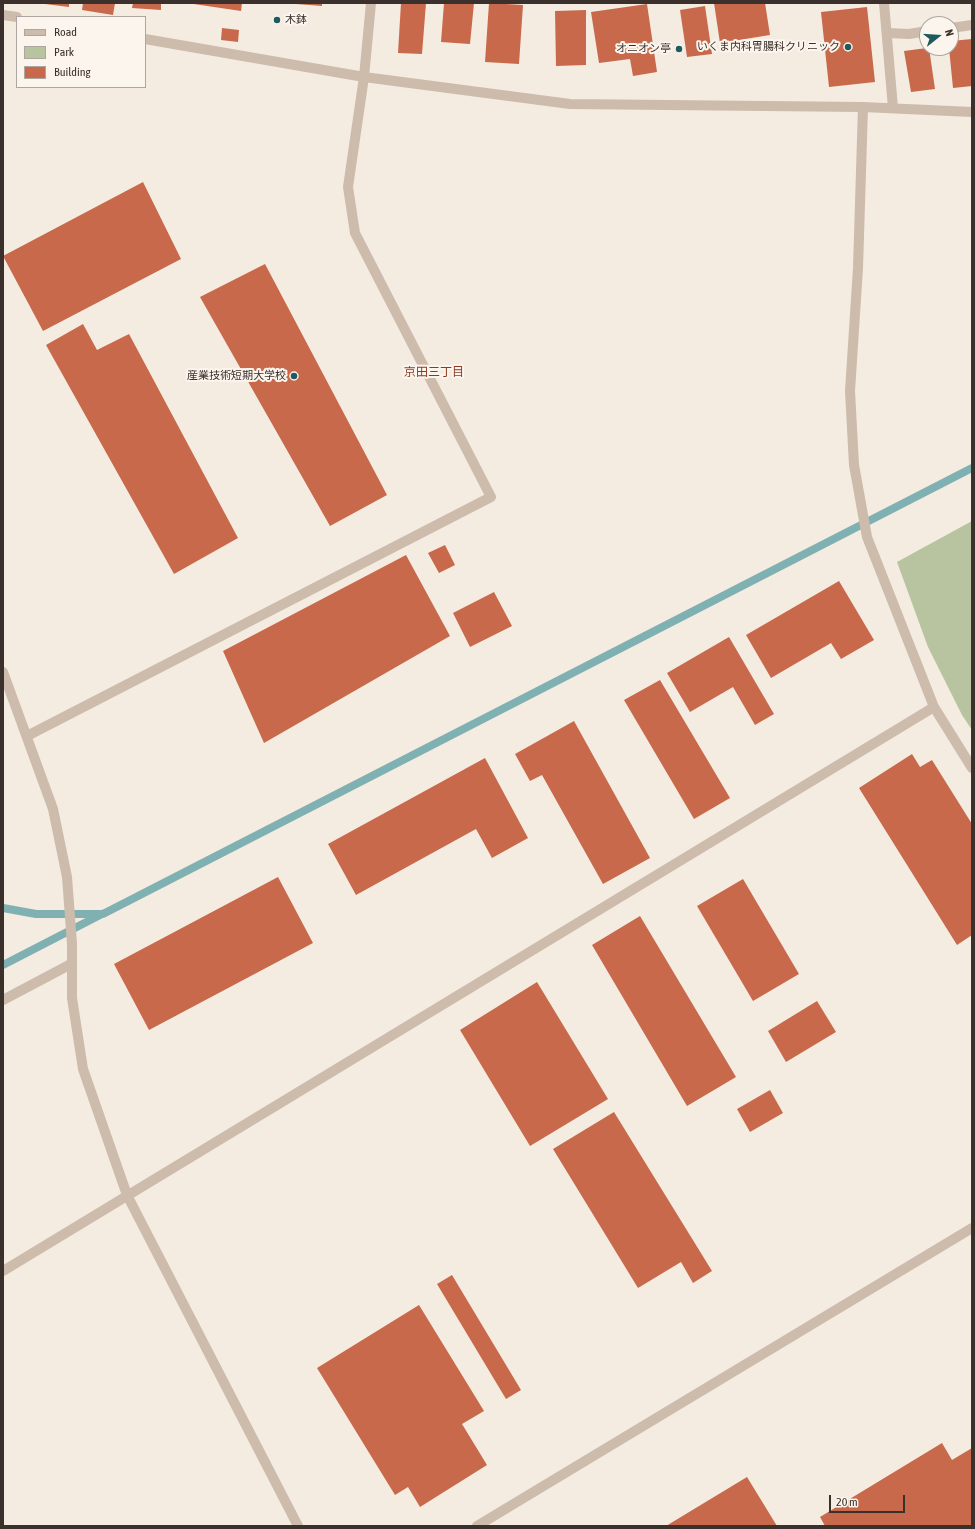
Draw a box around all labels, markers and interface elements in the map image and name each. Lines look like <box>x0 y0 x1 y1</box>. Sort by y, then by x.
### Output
place label: 木鉢 <box>285 13 307 27</box>
marker: 木鉢 <box>272 15 282 25</box>
legend <box>16 16 146 88</box>
north arrow <box>919 16 959 56</box>
text: Road <box>54 25 77 39</box>
text: N <box>943 28 956 38</box>
place label: いくま内科胃腸科クリニック <box>697 40 840 54</box>
place label: オニオン亭 <box>616 42 671 56</box>
marker: いくま内科胃腸科クリニック <box>843 42 853 52</box>
marker: オニオン亭 <box>674 44 684 54</box>
text: Park <box>54 45 74 59</box>
text: Building <box>54 65 91 79</box>
district label: 京田三丁目 <box>404 365 464 379</box>
place label: 産業技術短期大学校 <box>187 369 286 383</box>
marker: 産業技術短期大学校 <box>289 371 299 381</box>
scale bar <box>831 1487 907 1513</box>
text: 20 m <box>836 1495 858 1509</box>

